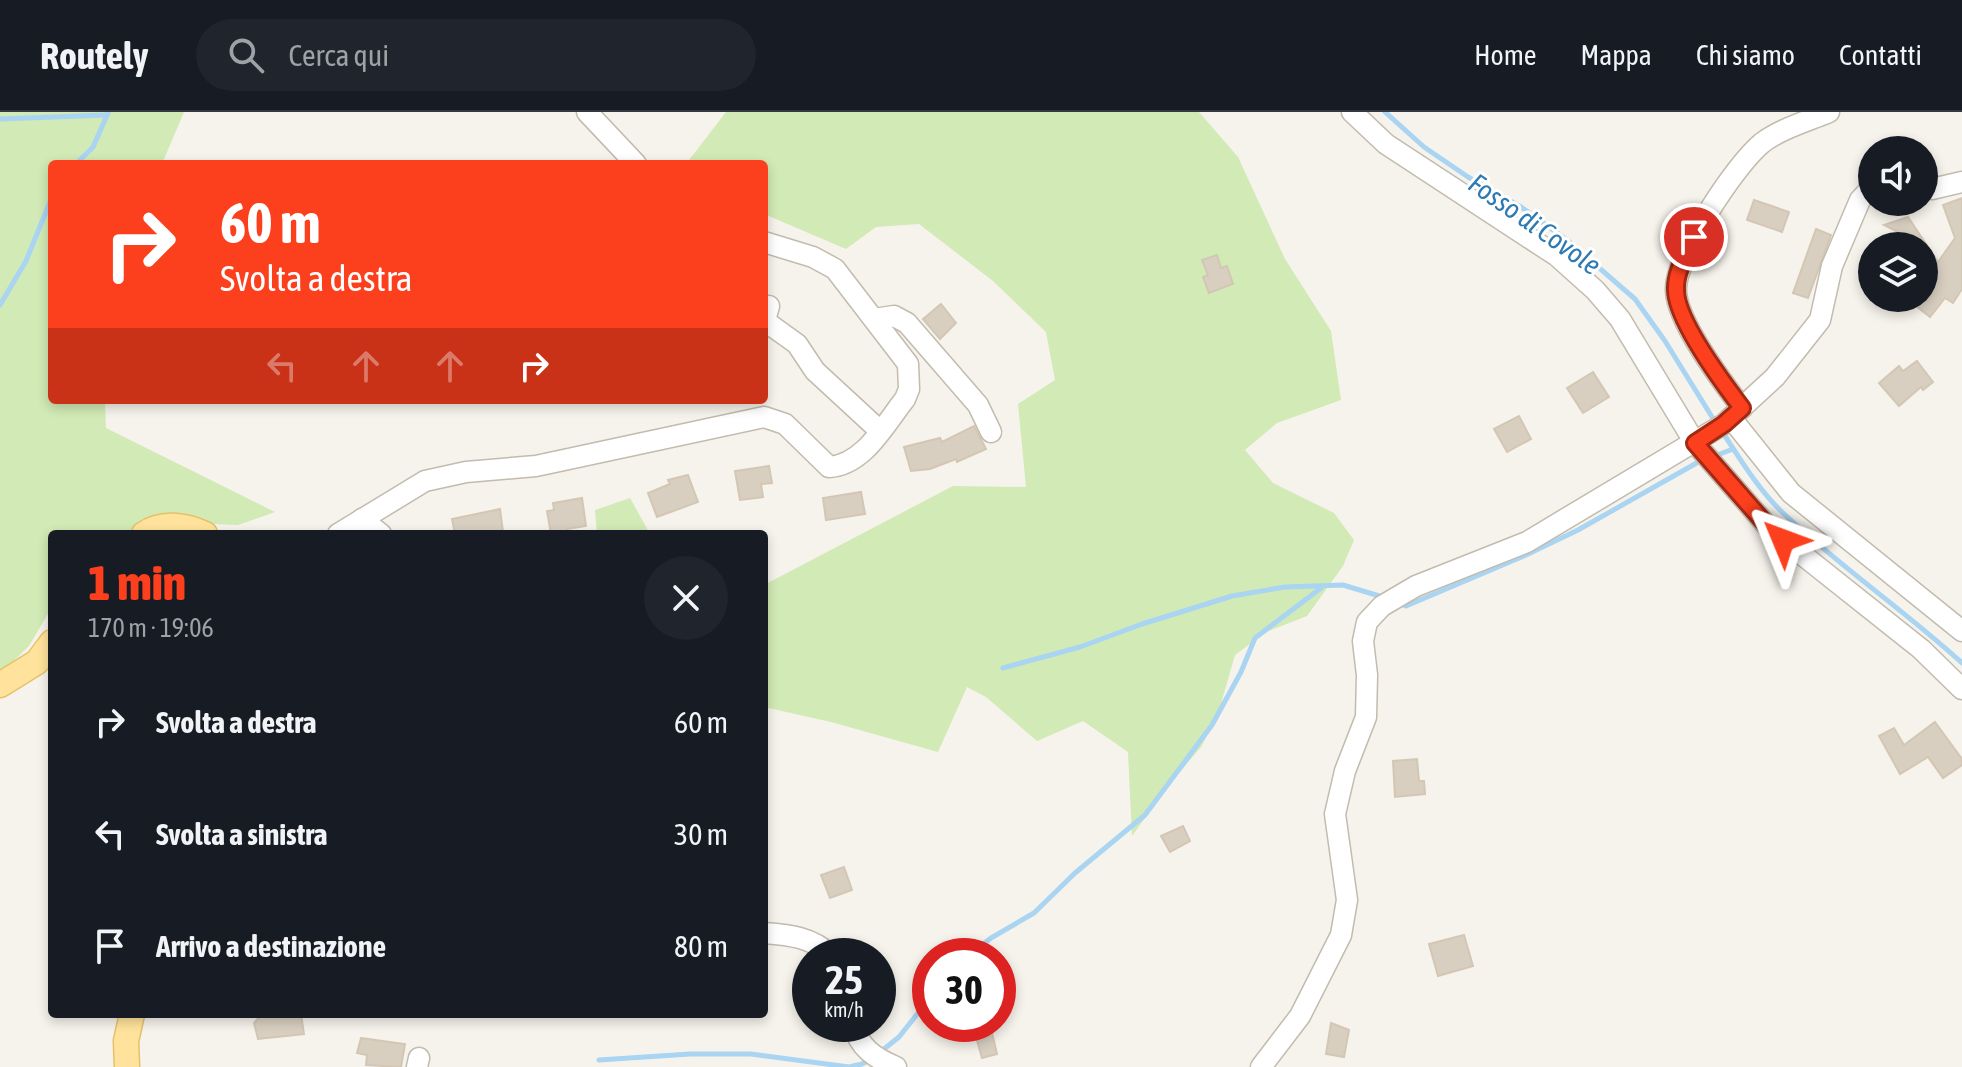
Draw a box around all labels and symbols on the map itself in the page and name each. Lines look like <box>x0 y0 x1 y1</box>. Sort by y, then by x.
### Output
water label: Fosso di Covole <box>1463 167 1607 281</box>
pin <box>1660 203 1728 271</box>
position arrow <box>1741 498 1825 582</box>
speed limit sign: 30 <box>912 938 1016 1042</box>

